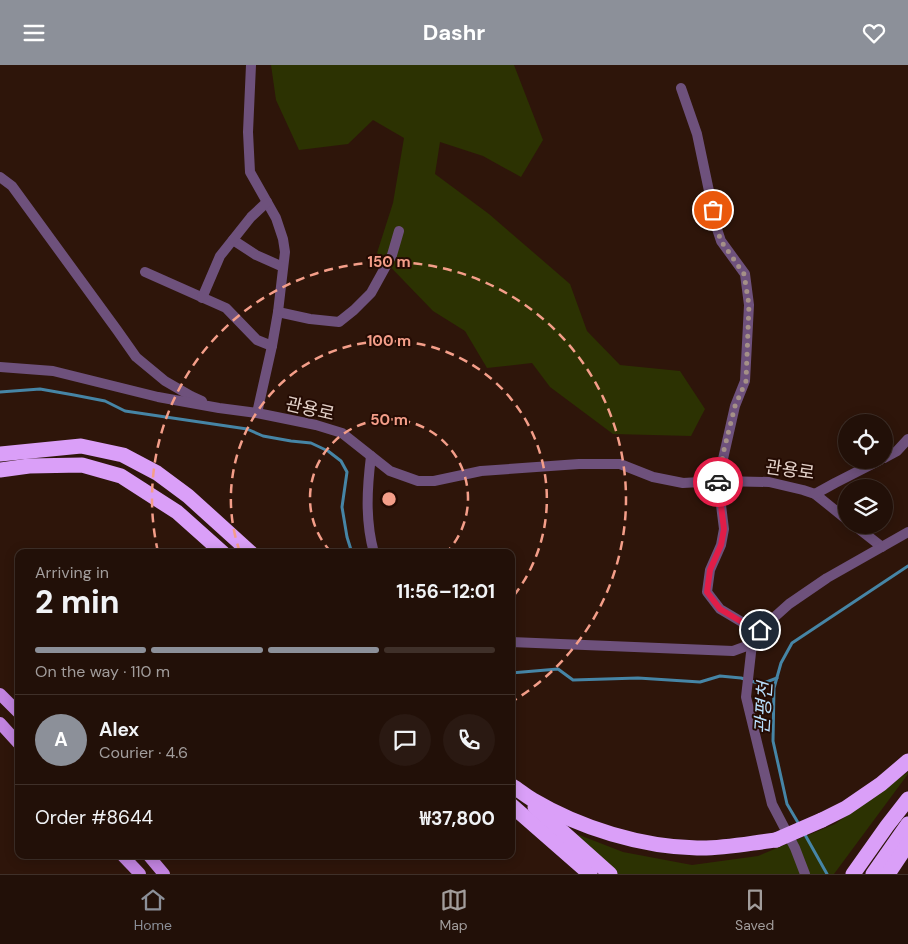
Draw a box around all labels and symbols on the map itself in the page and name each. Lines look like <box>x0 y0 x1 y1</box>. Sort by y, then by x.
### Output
pin <box>692 189 734 231</box>
text: 150 m <box>368 252 411 272</box>
text: 100 m <box>367 331 411 351</box>
street label: 관용로 <box>283 392 337 426</box>
text: 50 m <box>370 410 408 430</box>
street label: 관용로 <box>764 455 816 485</box>
courier <box>693 457 743 507</box>
centre of rings <box>380 490 398 508</box>
pin <box>739 609 781 651</box>
water label: 관평천 <box>749 679 778 735</box>

